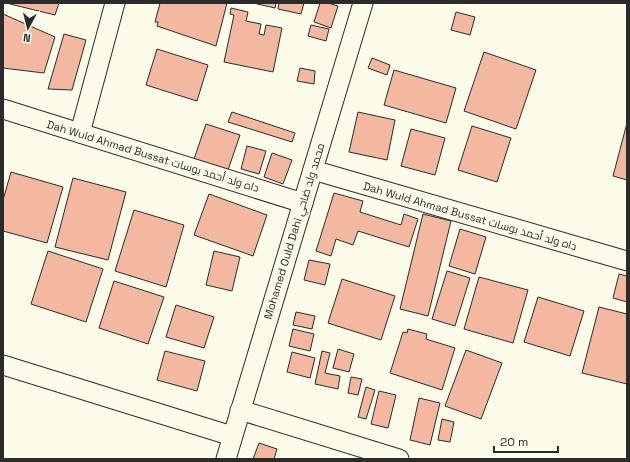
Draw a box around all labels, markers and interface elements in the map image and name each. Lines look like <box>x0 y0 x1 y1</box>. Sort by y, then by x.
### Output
north arrow <box>8 8 48 48</box>
text: N <box>22 31 31 45</box>
street label: Dah Wuld Ahmad Bussat داه ولد أحمد بوسات <box>45 117 261 195</box>
street label: Mohamed Ould Dahi محمد ولد ضاحي <box>260 141 329 321</box>
street label: Dah Wuld Ahmad Bussat داه ولد أحمد بوسات <box>362 179 578 253</box>
scale bar <box>494 428 558 454</box>
text: 20 m <box>500 434 528 450</box>

